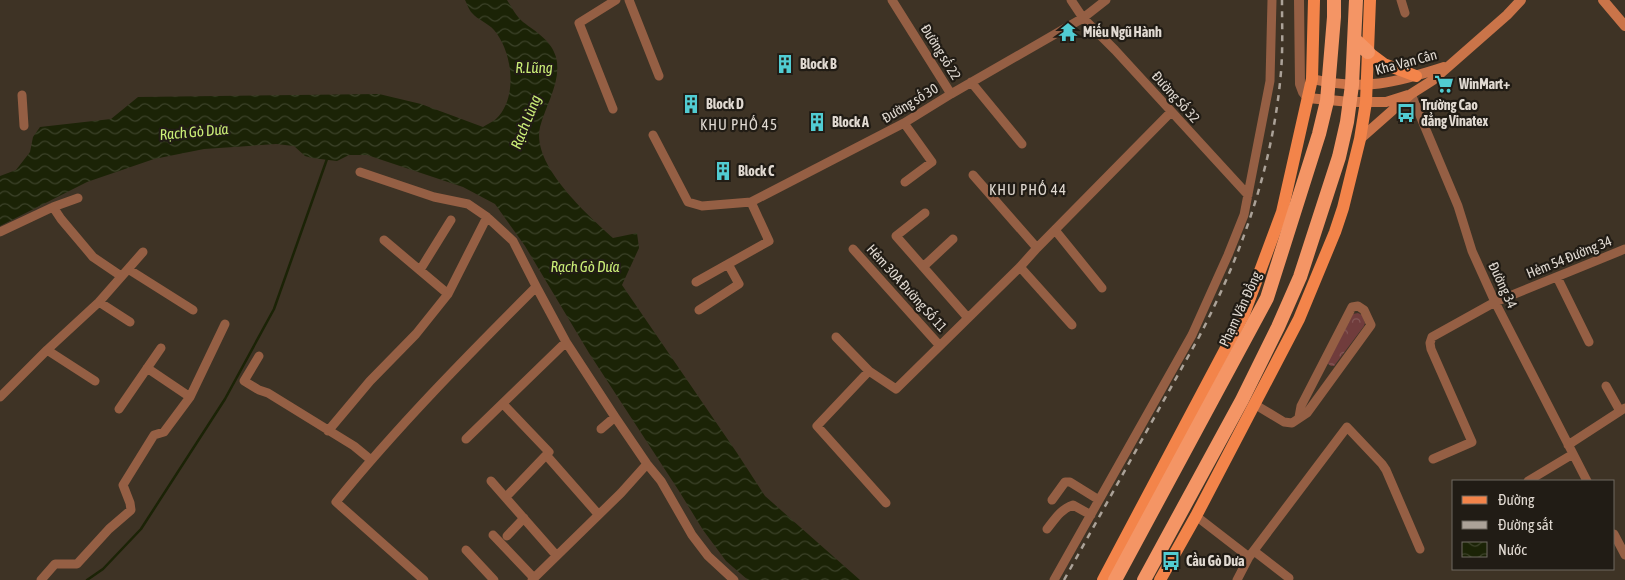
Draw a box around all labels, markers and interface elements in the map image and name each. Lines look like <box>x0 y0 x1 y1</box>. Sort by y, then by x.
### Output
street label: Đường số 22 <box>918 21 965 83</box>
temple icon: Miếu Ngũ Hành <box>1057 21 1079 43</box>
place label: Miếu Ngũ Hành <box>1083 23 1162 40</box>
street label: Kha Vạn Cân <box>1373 46 1439 78</box>
building icon: Block B <box>774 53 796 75</box>
place label: Block B <box>800 56 837 72</box>
water label: R.Lũng <box>515 59 553 76</box>
street label: Đường Số 32 <box>1149 67 1204 126</box>
supermarket icon: WinMart+ <box>1433 73 1455 95</box>
place label: WinMart+ <box>1458 76 1510 92</box>
street label: Đường số 30 <box>879 79 941 126</box>
water label: Rạch Lùng <box>507 92 544 151</box>
building icon: Block D <box>680 93 702 115</box>
place label: Block D <box>706 96 744 112</box>
place label: Trường Cao đẳng Vinatex <box>1421 97 1488 129</box>
bus stop icon: Trường Cao đẳng Vinatex <box>1395 102 1417 124</box>
building icon: Block A <box>806 111 828 133</box>
place label: Block A <box>832 114 869 130</box>
district label: KHU PHỐ 45 <box>700 115 778 133</box>
water label: Rạch Gò Dưa <box>159 120 229 143</box>
building icon: Block C <box>712 160 734 182</box>
place label: Block C <box>738 163 775 179</box>
district label: KHU PHỐ 44 <box>989 180 1067 198</box>
street label: Hẻm 54 Đường 34 <box>1524 232 1614 281</box>
street label: Hẻm 30A Đường Số 11 <box>864 240 951 335</box>
water label: Rạch Gò Dưa <box>550 258 620 275</box>
street label: Đường 34 <box>1485 259 1521 311</box>
street label: Phạm Văn Đồng <box>1215 268 1264 349</box>
legend <box>1452 480 1615 570</box>
text: Đường <box>1498 491 1535 508</box>
text: Đường sắt <box>1498 516 1553 533</box>
text: Nước <box>1498 541 1527 558</box>
bus stop icon: Cầu Gò Dưa <box>1160 550 1182 572</box>
place label: Cầu Gò Dưa <box>1186 552 1245 569</box>

